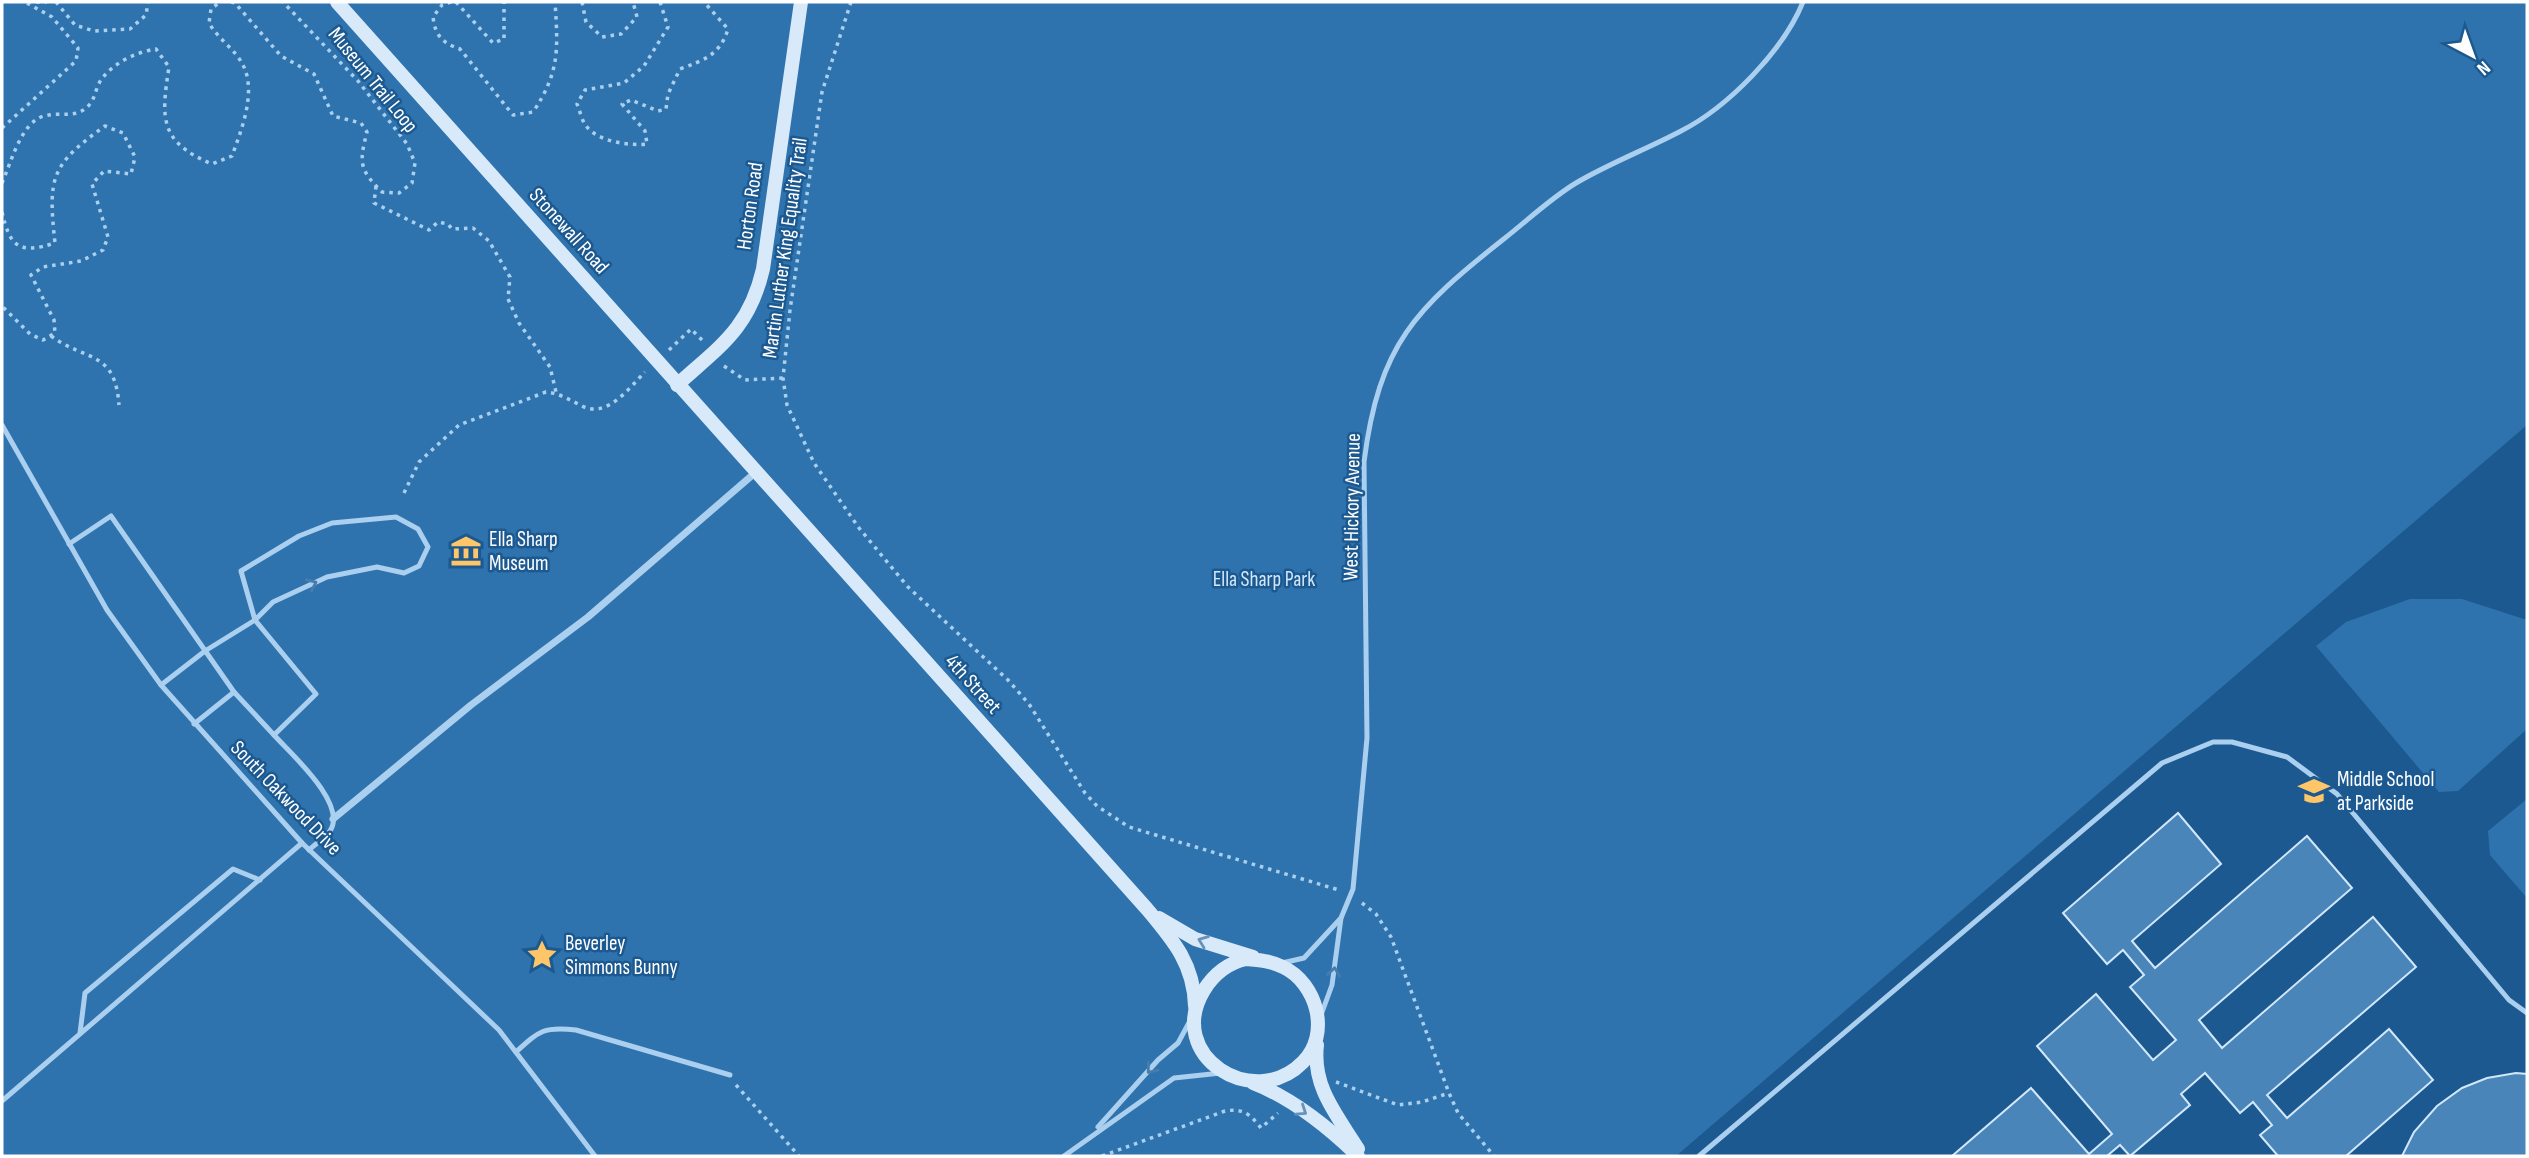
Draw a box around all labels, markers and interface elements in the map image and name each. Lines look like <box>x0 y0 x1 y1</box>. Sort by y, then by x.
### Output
north arrow <box>2438 21 2508 91</box>
street label: Museum Trail Loop <box>323 22 423 138</box>
text: N <box>2472 56 2495 80</box>
street label: Martin Luther King Equality Trail <box>757 136 813 360</box>
street label: Horton Road <box>732 161 768 251</box>
street label: Stonewall Road <box>524 183 614 279</box>
street label: West Hickory Avenue <box>1338 433 1366 581</box>
place label: Ella Sharp Museum <box>489 527 558 576</box>
museum icon: Ella Sharp Museum <box>449 534 483 568</box>
park label: Ella Sharp Park <box>1213 567 1315 592</box>
one-way arrow <box>305 579 317 593</box>
street label: 4th Street <box>940 649 1006 719</box>
street label: South Oakwood Drive <box>225 736 347 860</box>
place label: Middle School at Parkside <box>2337 767 2434 816</box>
school or university icon: Middle School at Parkside <box>2297 774 2331 808</box>
place label: Beverley Simmons Bunny <box>565 931 678 980</box>
one-way arrow <box>1198 935 1210 949</box>
place icon: Beverley Simmons Bunny <box>525 938 559 972</box>
one-way arrow <box>1326 966 1341 978</box>
one-way arrow <box>1147 1061 1160 1073</box>
one-way arrow <box>1294 1103 1307 1115</box>

